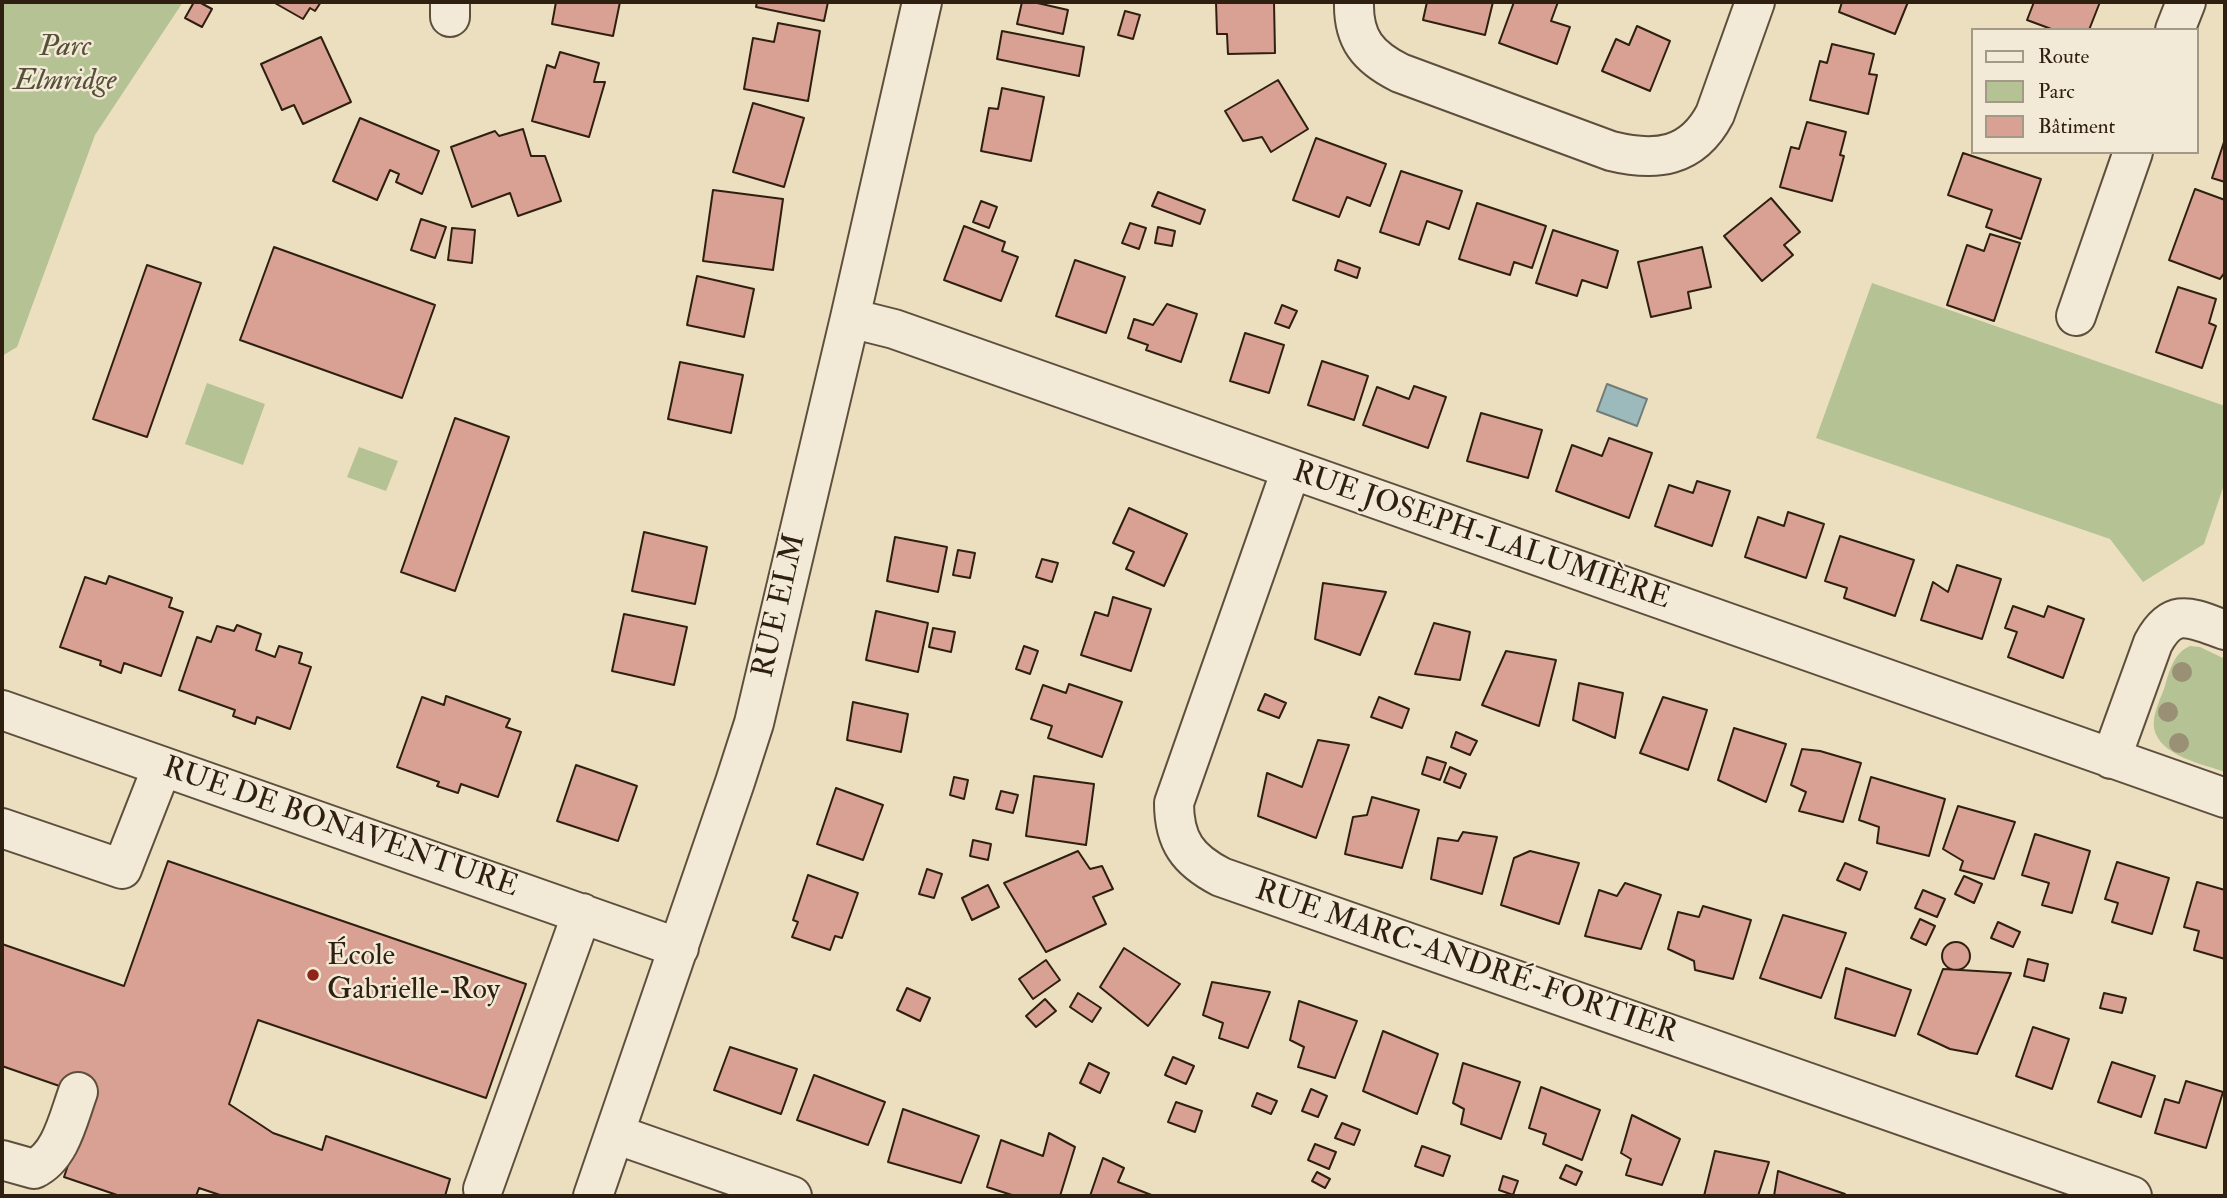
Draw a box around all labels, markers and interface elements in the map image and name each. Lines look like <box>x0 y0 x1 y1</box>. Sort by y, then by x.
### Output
legend <box>1972 28 2199 154</box>
park label: Parc Elmridge <box>13 31 117 102</box>
text: Route <box>2038 43 2089 70</box>
text: Parc <box>2038 78 2075 105</box>
text: Bâtiment <box>2038 113 2115 140</box>
street label: RUE JOSEPH-LALUMIÈRE <box>1288 455 1674 619</box>
street label: RUE ELM <box>747 531 815 681</box>
street label: RUE DE BONAVENTURE <box>158 751 522 907</box>
street label: RUE MARC-ANDRÉ-FORTIER <box>1250 874 1682 1052</box>
place label: École Gabrielle-Roy <box>327 940 500 1010</box>
marker: École Gabrielle-Roy <box>305 967 321 983</box>

